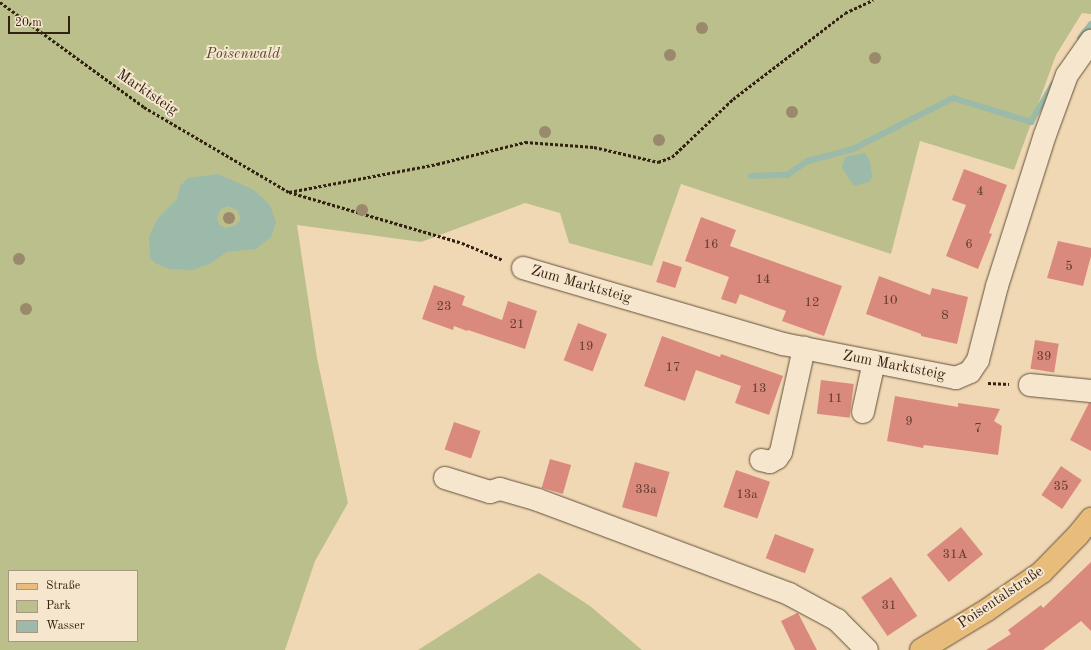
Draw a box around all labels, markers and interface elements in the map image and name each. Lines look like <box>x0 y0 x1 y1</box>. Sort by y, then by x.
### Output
scale bar <box>10 8 72 34</box>
text: 20 m <box>15 17 42 29</box>
park label: Poisenwald <box>206 46 280 64</box>
street label: Marktsteig <box>113 66 181 120</box>
house number: 4 <box>976 184 984 200</box>
house number: 16 <box>703 237 719 253</box>
house number: 6 <box>965 237 973 253</box>
house number: 5 <box>1065 259 1073 275</box>
street label: Zum Marktsteig <box>529 262 633 308</box>
house number: 14 <box>755 272 771 288</box>
house number: 10 <box>882 293 898 309</box>
house number: 12 <box>804 295 820 311</box>
house number: 23 <box>436 299 452 315</box>
house number: 8 <box>941 308 949 324</box>
house number: 21 <box>509 317 525 333</box>
house number: 19 <box>578 339 594 355</box>
street label: Zum Marktsteig <box>841 347 947 385</box>
house number: 39 <box>1036 349 1052 365</box>
house number: 17 <box>665 360 681 376</box>
house number: 13 <box>751 381 767 397</box>
house number: 11 <box>827 391 843 407</box>
house number: 9 <box>905 414 913 430</box>
house number: 7 <box>974 421 982 437</box>
house number: 35 <box>1053 479 1069 495</box>
house number: 33a <box>635 482 657 498</box>
house number: 13a <box>736 487 758 503</box>
house number: 31A <box>942 547 968 563</box>
street label: Poisentalstraße <box>955 563 1047 633</box>
legend <box>8 570 138 642</box>
text: Straße <box>46 580 80 592</box>
house number: 31 <box>881 598 897 614</box>
text: Park <box>46 600 71 612</box>
text: Wasser <box>46 620 85 632</box>

